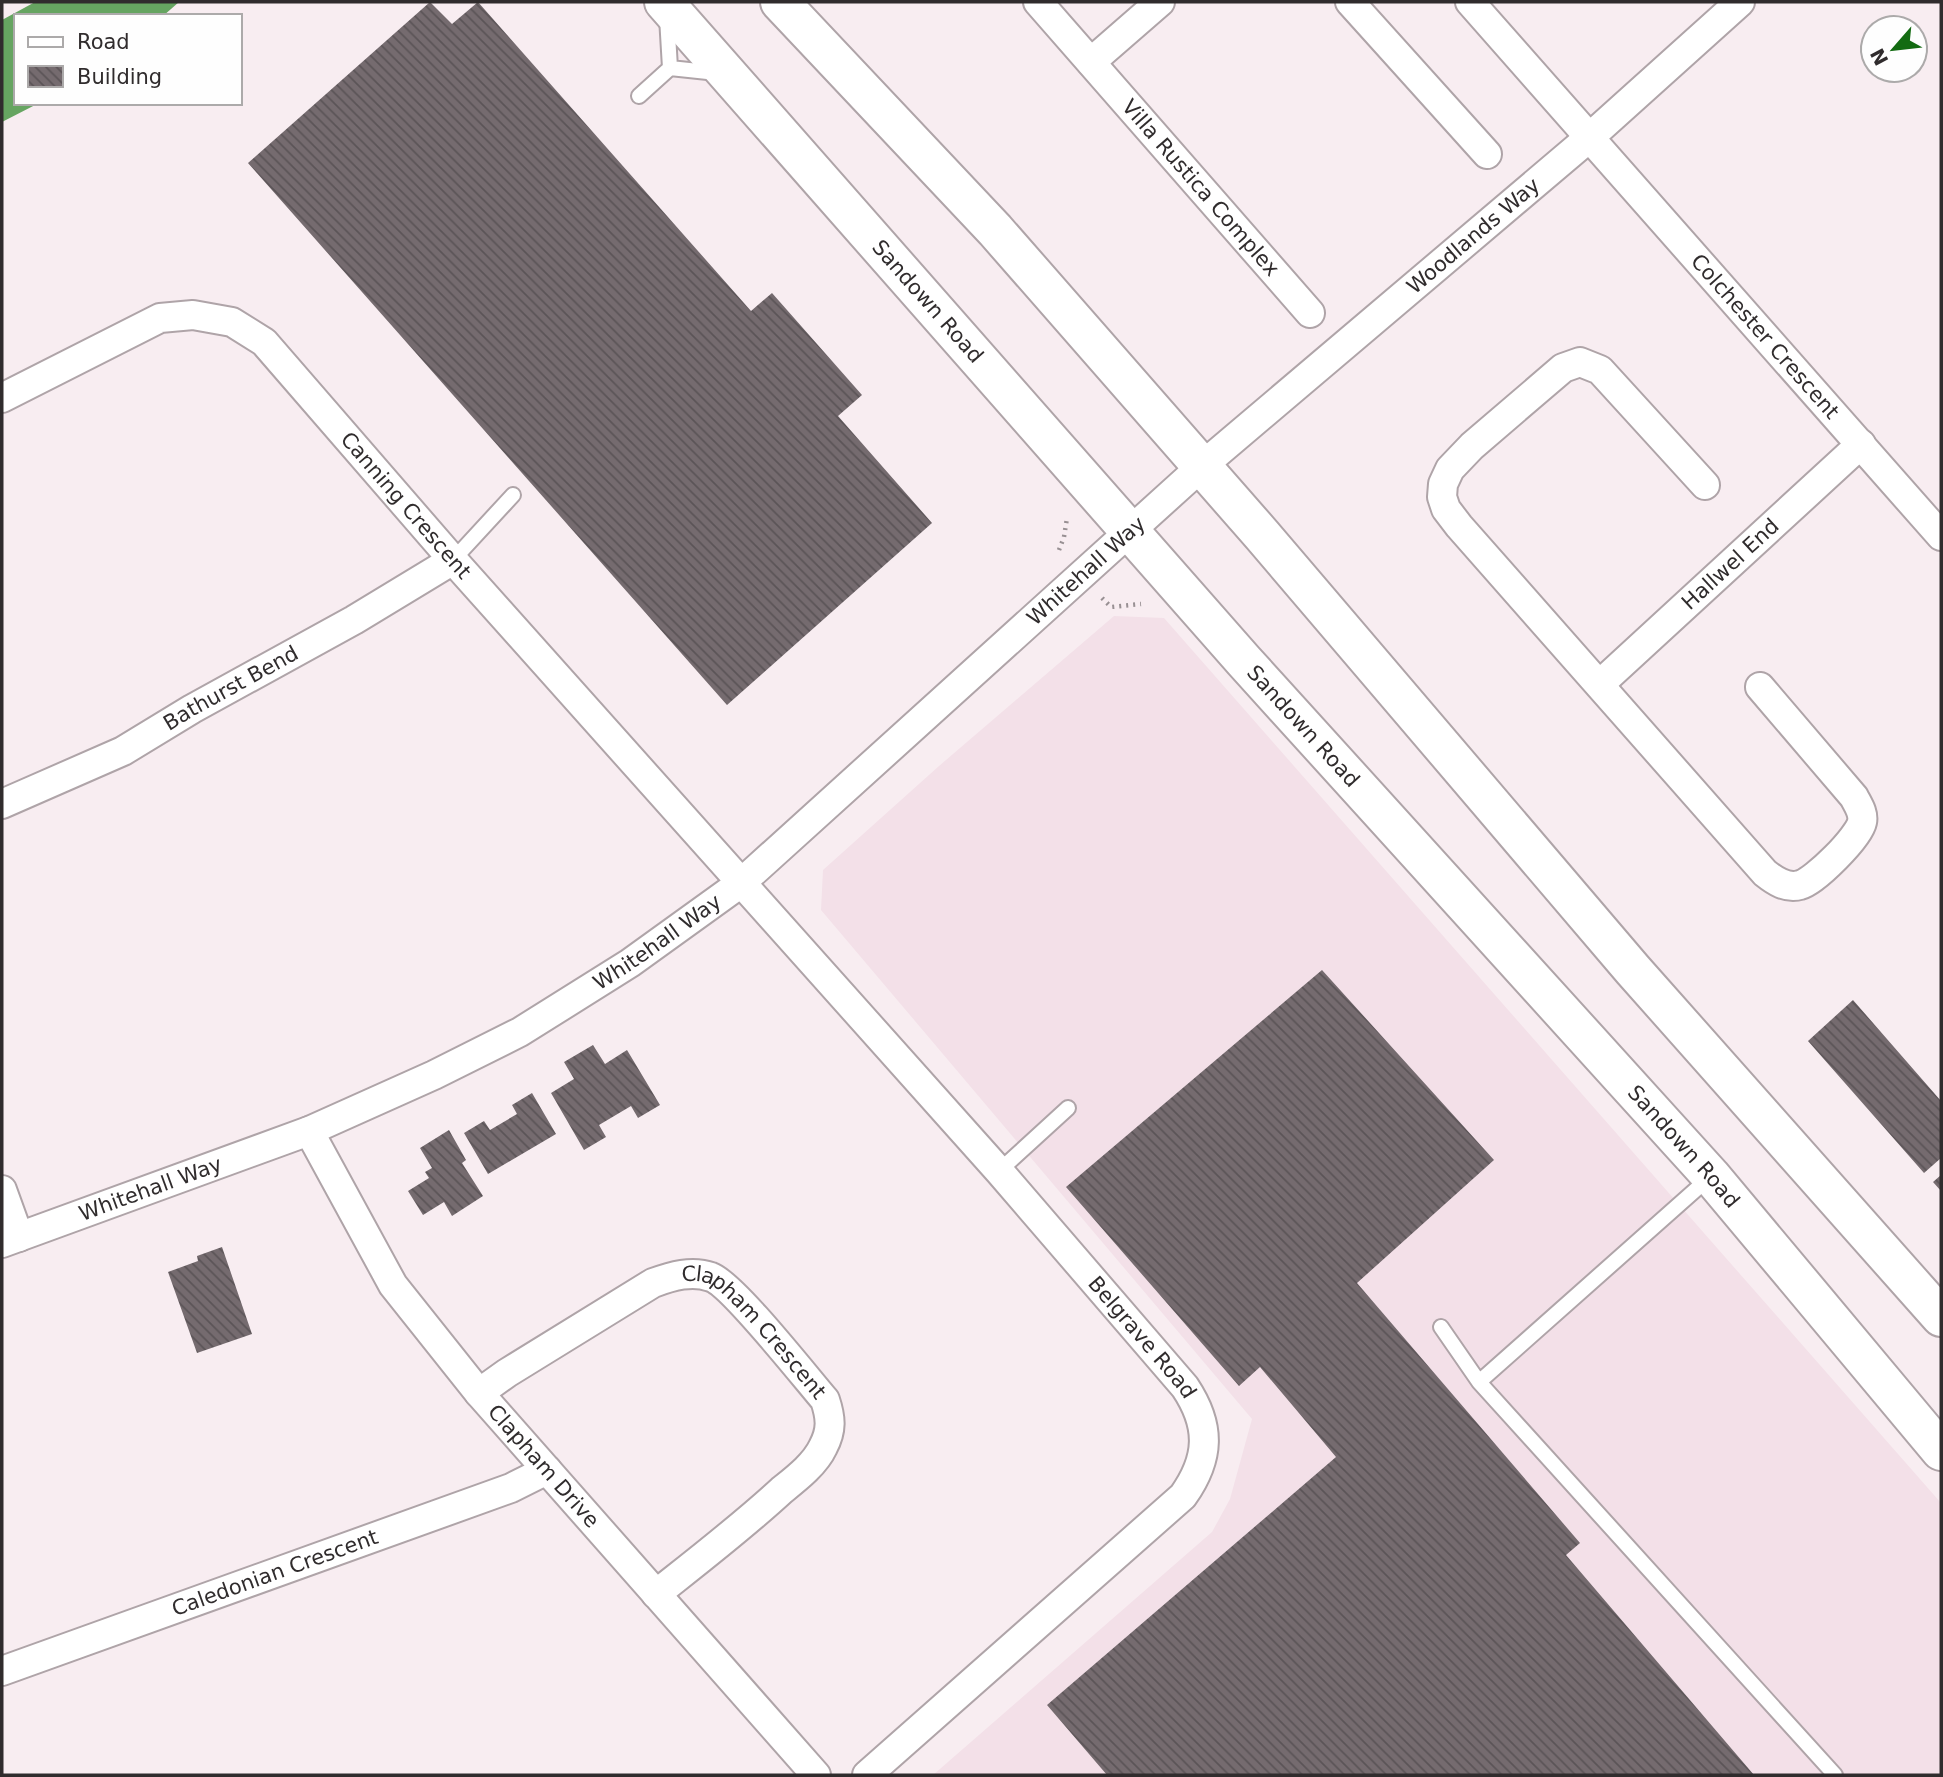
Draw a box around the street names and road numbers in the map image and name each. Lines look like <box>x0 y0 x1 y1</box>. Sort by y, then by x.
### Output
street label: Villa Rustica Complex <box>1117 95 1284 281</box>
street label: Woodlands Way <box>1402 173 1545 299</box>
street label: Sandown Road <box>867 235 988 368</box>
street label: Colchester Crescent <box>1686 249 1844 424</box>
street label: Canning Crescent <box>336 427 476 584</box>
street label: Whitehall Way <box>1022 511 1150 630</box>
street label: Hallwel End <box>1677 514 1784 615</box>
street label: Bathurst Bend <box>159 641 302 735</box>
street label: Sandown Road <box>1242 661 1364 792</box>
street label: Whitehall Way <box>589 889 726 995</box>
street label: Sandown Road <box>1623 1081 1744 1213</box>
street label: Whitehall Way <box>76 1152 225 1226</box>
street label: Clapham Crescent <box>681 1262 831 1404</box>
street label: Belgrave Road <box>1083 1272 1201 1403</box>
street label: Clapham Drive <box>483 1400 604 1533</box>
street label: Caledonian Crescent <box>169 1525 381 1621</box>

